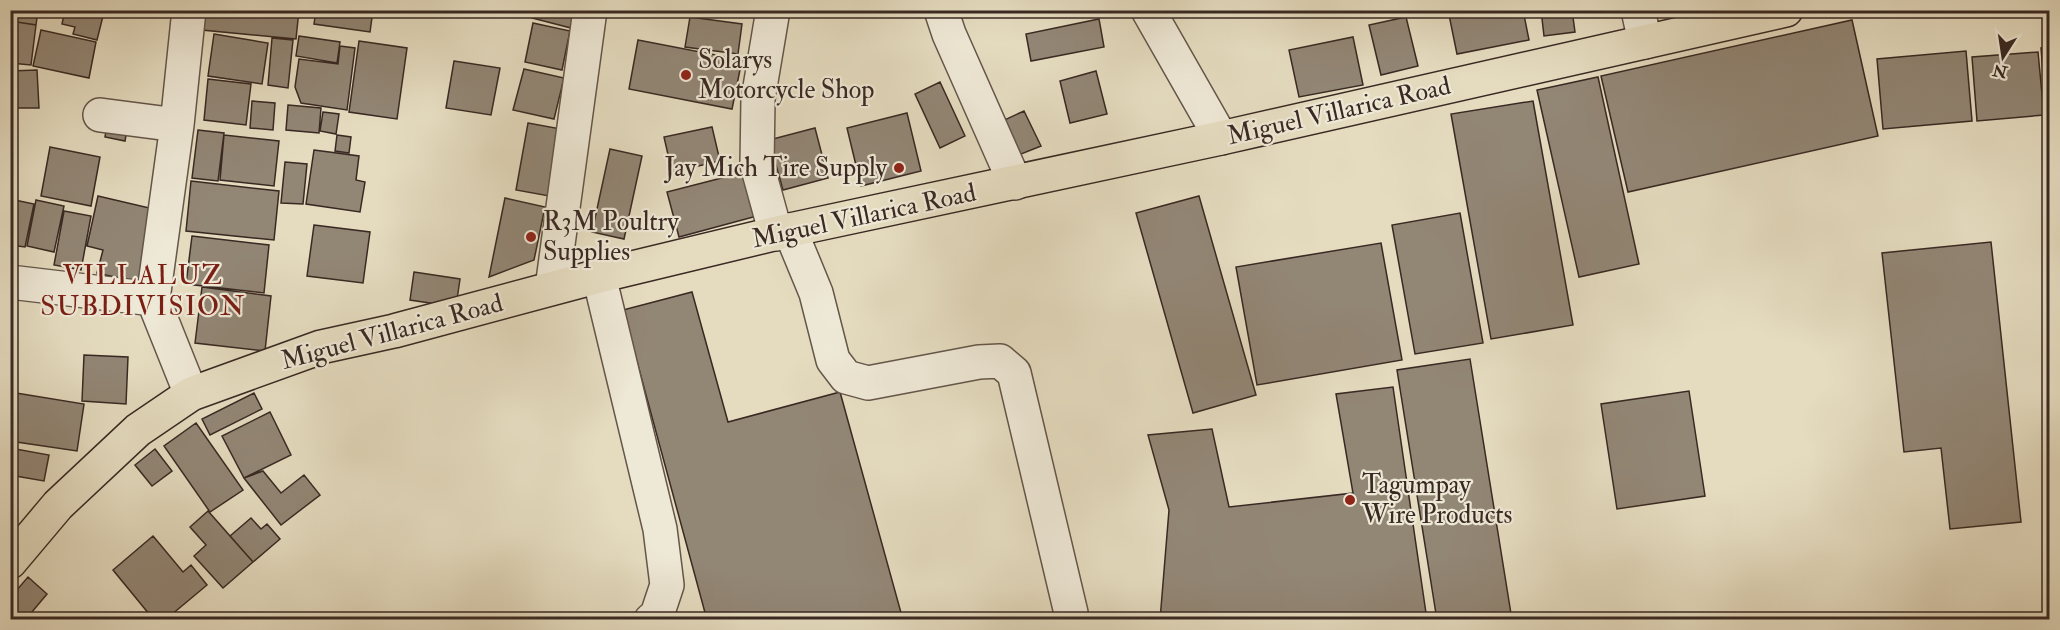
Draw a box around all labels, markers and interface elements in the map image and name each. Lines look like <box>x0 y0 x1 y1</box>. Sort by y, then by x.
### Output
north arrow <box>1973 27 2033 87</box>
place label: Solarys Motorcycle Shop <box>698 44 874 107</box>
text: N <box>1990 59 2010 82</box>
marker: Solarys Motorcycle Shop <box>679 68 693 82</box>
street label: Miguel Villarica Road <box>1224 70 1454 152</box>
place label: Jay Mich Tire Supply <box>663 152 888 185</box>
marker: Jay Mich Tire Supply <box>892 161 906 175</box>
street label: Miguel Villarica Road <box>749 177 979 255</box>
place label: R3M Poultry Supplies <box>543 206 679 269</box>
marker: R3M Poultry Supplies <box>524 230 538 244</box>
district label: VILLALUZ SUBDIVISION <box>40 259 246 323</box>
street label: Miguel Villarica Road <box>278 287 507 377</box>
place label: Tagumpay Wire Products <box>1361 469 1513 531</box>
marker: Tagumpay Wire Products <box>1343 493 1357 507</box>

